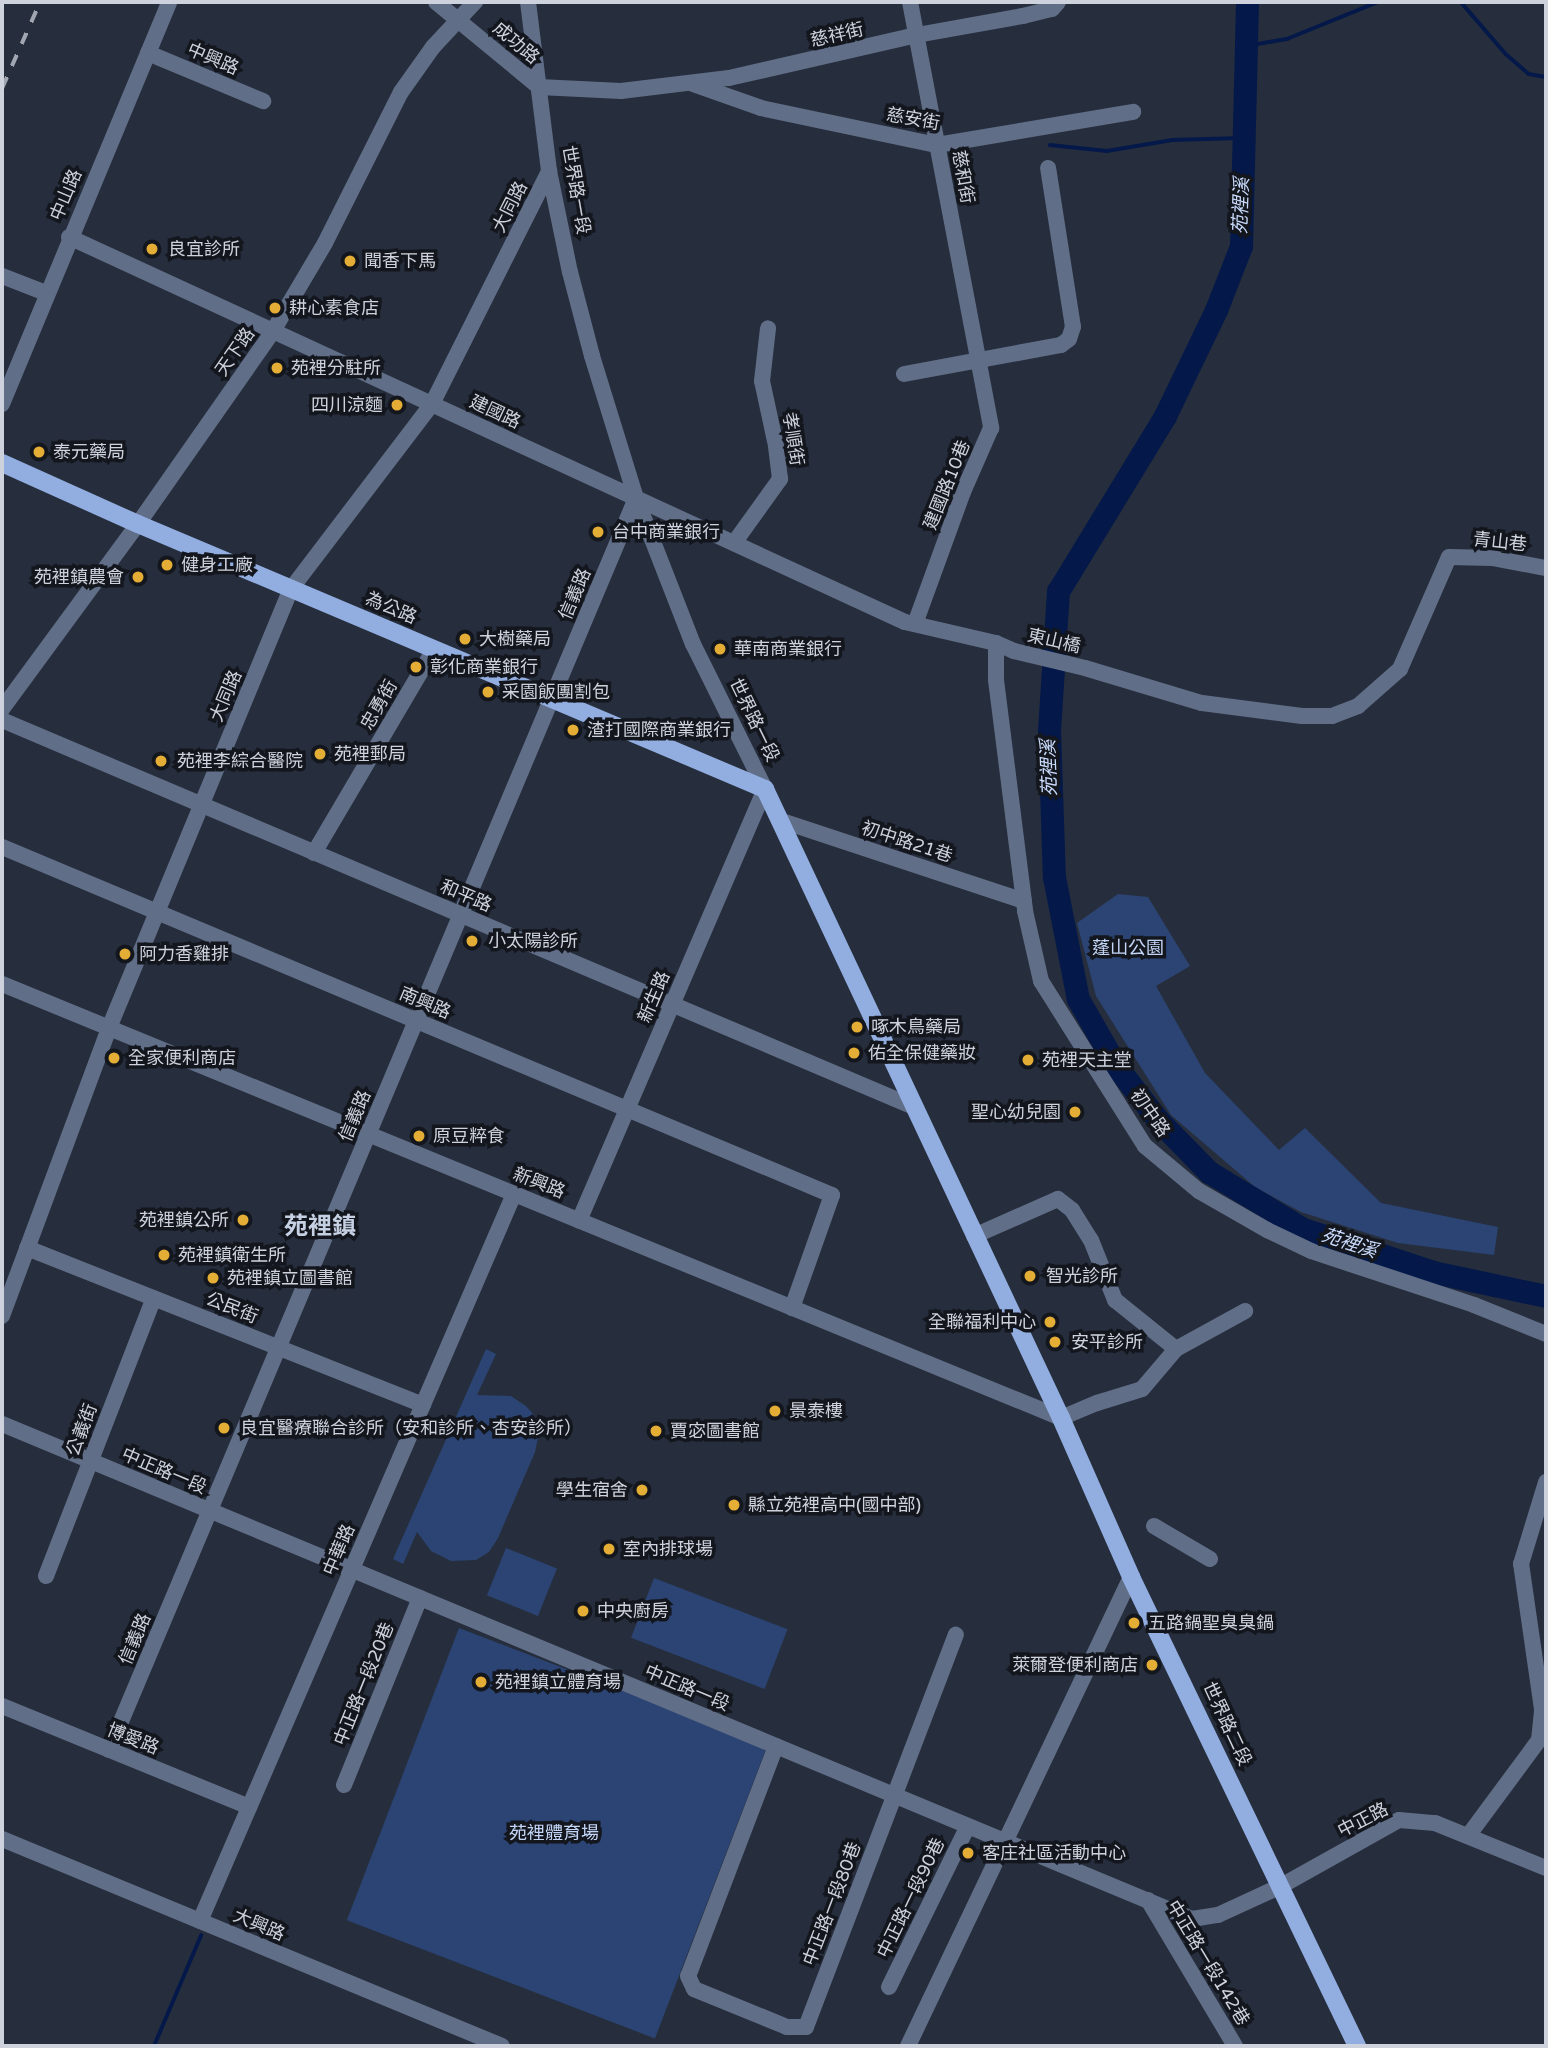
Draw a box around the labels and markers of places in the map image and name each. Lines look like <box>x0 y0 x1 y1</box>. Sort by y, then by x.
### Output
place label: 良宜診所 <box>168 238 240 260</box>
marker: 良宜診所 <box>142 239 162 259</box>
place label: 聞香下馬 <box>364 250 436 272</box>
marker: 聞香下馬 <box>342 253 358 269</box>
place label: 耕心素食店 <box>289 297 379 319</box>
marker: 耕心素食店 <box>267 300 283 316</box>
place label: 苑裡分駐所 <box>291 357 381 379</box>
marker: 苑裡分駐所 <box>269 360 285 376</box>
place label: 四川涼麵 <box>311 394 383 416</box>
marker: 四川涼麵 <box>389 397 405 413</box>
place label: 泰元藥局 <box>53 441 125 463</box>
marker: 泰元藥局 <box>31 444 47 460</box>
place label: 台中商業銀行 <box>612 521 720 543</box>
marker: 台中商業銀行 <box>590 524 606 540</box>
place label: 健身工廠 <box>181 554 253 576</box>
marker: 健身工廠 <box>159 557 175 573</box>
place label: 苑裡鎮農會 <box>34 566 124 588</box>
marker: 苑裡鎮農會 <box>130 569 146 585</box>
place label: 大樹藥局 <box>479 628 551 650</box>
marker: 大樹藥局 <box>457 631 473 647</box>
place label: 華南商業銀行 <box>734 638 842 660</box>
marker: 華南商業銀行 <box>712 641 728 657</box>
place label: 彰化商業銀行 <box>430 656 538 678</box>
marker: 彰化商業銀行 <box>408 659 424 675</box>
place label: 采園飯團割包 <box>502 681 610 703</box>
marker: 采園飯團割包 <box>480 684 496 700</box>
place label: 渣打國際商業銀行 <box>587 719 731 741</box>
marker: 渣打國際商業銀行 <box>565 722 581 738</box>
place label: 苑裡郵局 <box>334 743 406 765</box>
marker: 苑裡郵局 <box>312 746 328 762</box>
place label: 苑裡李綜合醫院 <box>177 750 303 772</box>
marker: 苑裡李綜合醫院 <box>151 751 171 771</box>
place label: 小太陽診所 <box>488 930 578 952</box>
marker: 小太陽診所 <box>462 931 482 951</box>
place label: 阿力香雞排 <box>139 943 229 965</box>
marker: 阿力香雞排 <box>117 946 133 962</box>
place label: 啄木鳥藥局 <box>871 1016 961 1038</box>
marker: 啄木鳥藥局 <box>849 1019 865 1035</box>
place label: 佑全保健藥妝 <box>868 1042 976 1064</box>
marker: 佑全保健藥妝 <box>846 1045 862 1061</box>
place label: 全家便利商店 <box>128 1047 236 1069</box>
place label: 苑裡天主堂 <box>1042 1049 1132 1071</box>
marker: 全家便利商店 <box>106 1050 122 1066</box>
marker: 苑裡天主堂 <box>1020 1052 1036 1068</box>
place label: 聖心幼兒園 <box>971 1101 1061 1123</box>
marker: 聖心幼兒園 <box>1067 1104 1083 1120</box>
place label: 原豆粹食 <box>433 1125 505 1147</box>
marker: 原豆粹食 <box>411 1128 427 1144</box>
place label: 苑裡鎮公所 <box>139 1209 229 1231</box>
marker: 苑裡鎮公所 <box>235 1212 251 1228</box>
place label: 苑裡鎮衛生所 <box>178 1244 286 1266</box>
marker: 苑裡鎮衛生所 <box>156 1247 172 1263</box>
place label: 智光診所 <box>1046 1265 1118 1287</box>
marker: 智光診所 <box>1020 1266 1040 1286</box>
place label: 苑裡鎮立圖書館 <box>227 1267 353 1289</box>
marker: 苑裡鎮立圖書館 <box>205 1270 221 1286</box>
place label: 全聯福利中心 <box>928 1311 1036 1333</box>
marker: 全聯福利中心 <box>1042 1314 1058 1330</box>
place label: 安平診所 <box>1071 1331 1143 1353</box>
marker: 安平診所 <box>1045 1332 1065 1352</box>
place label: 景泰樓 <box>789 1400 843 1422</box>
marker: 景泰樓 <box>767 1403 783 1419</box>
place label: 良宜醫療聯合診所（安和診所、杏安診所） <box>240 1417 582 1439</box>
marker: 良宜醫療聯合診所（安和診所、杏安診所） <box>214 1418 234 1438</box>
place label: 賈宓圖書館 <box>670 1420 760 1442</box>
marker: 賈宓圖書館 <box>648 1423 664 1439</box>
place label: 學生宿舍 <box>556 1479 628 1501</box>
marker: 學生宿舍 <box>634 1482 650 1498</box>
place label: 縣立苑裡高中(國中部) <box>748 1494 921 1516</box>
marker: 縣立苑裡高中(國中部) <box>726 1497 742 1513</box>
place label: 室內排球場 <box>623 1538 713 1560</box>
marker: 室內排球場 <box>601 1541 617 1557</box>
place label: 中央廚房 <box>597 1600 669 1622</box>
marker: 中央廚房 <box>575 1603 591 1619</box>
place label: 五路鍋聖臭臭鍋 <box>1148 1612 1274 1634</box>
marker: 五路鍋聖臭臭鍋 <box>1126 1615 1142 1631</box>
place label: 萊爾登便利商店 <box>1012 1654 1138 1676</box>
marker: 萊爾登便利商店 <box>1144 1657 1160 1673</box>
place label: 苑裡鎮立體育場 <box>495 1671 621 1693</box>
marker: 苑裡鎮立體育場 <box>473 1674 489 1690</box>
place label: 客庄社區活動中心 <box>982 1842 1126 1864</box>
marker: 客庄社區活動中心 <box>960 1845 976 1861</box>

